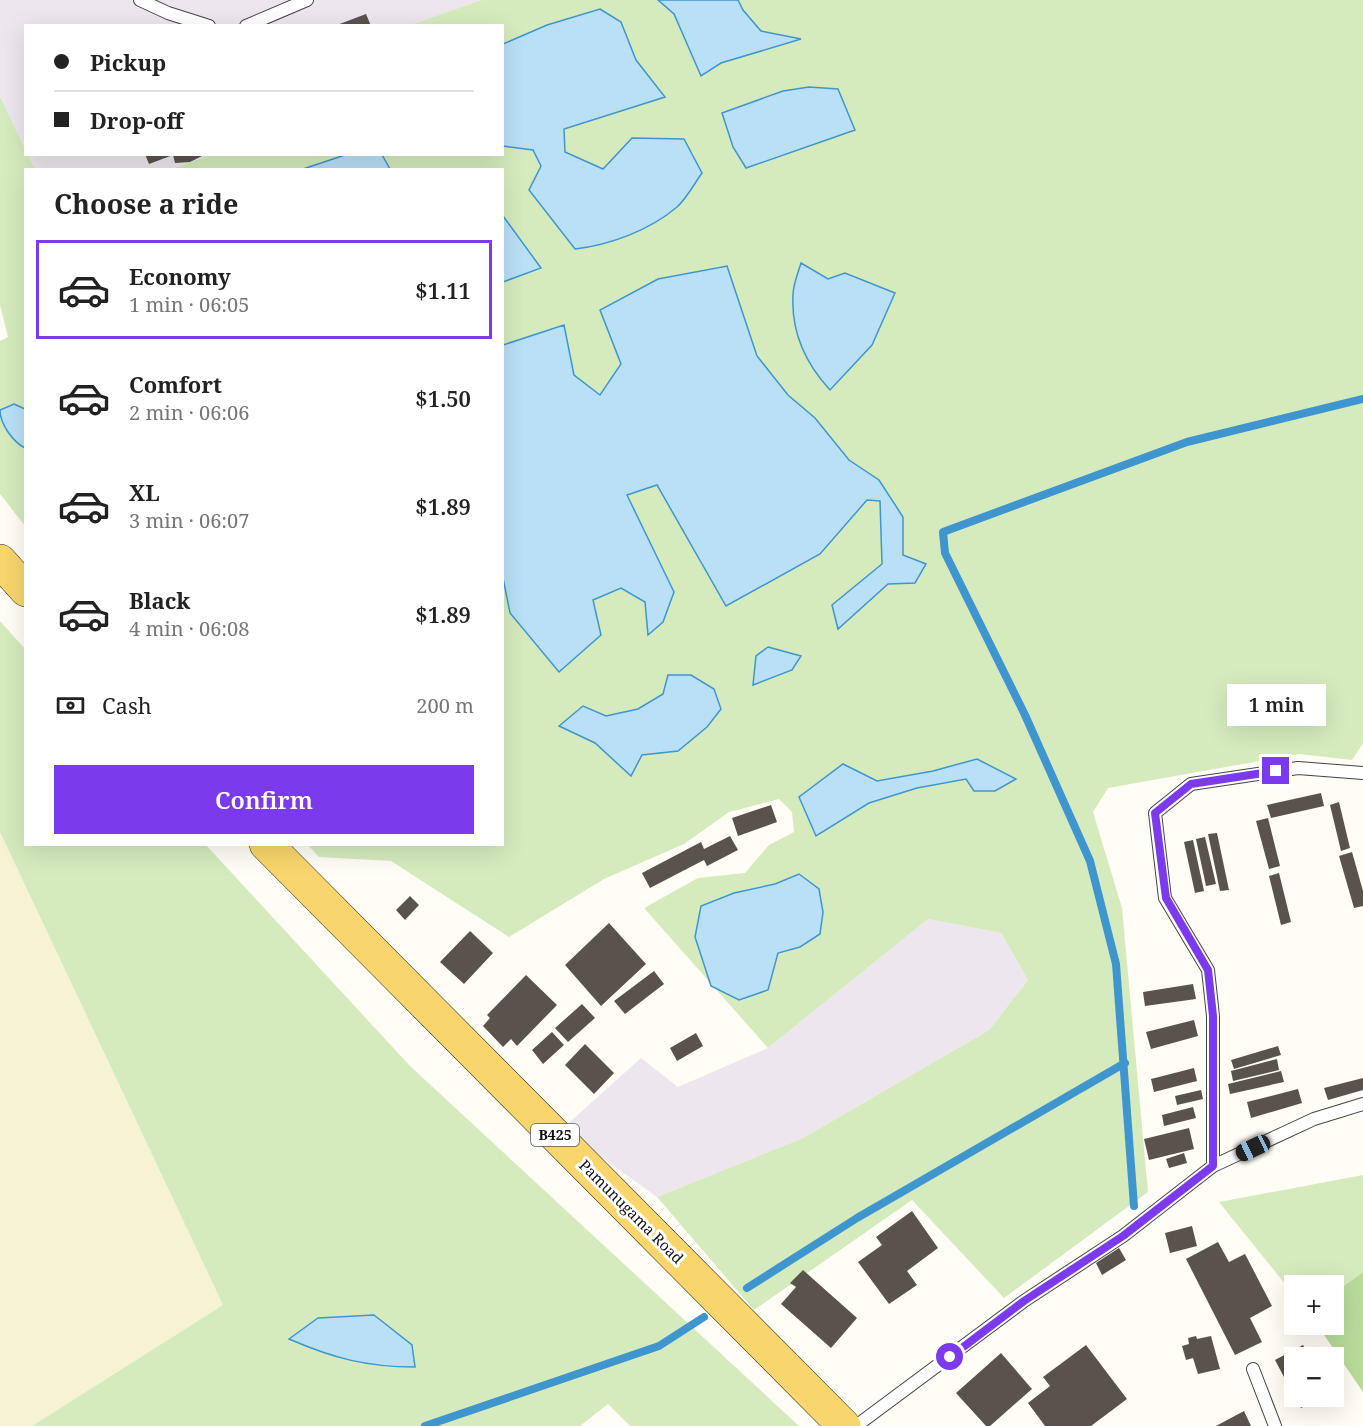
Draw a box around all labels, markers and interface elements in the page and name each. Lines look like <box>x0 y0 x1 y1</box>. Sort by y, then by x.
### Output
text: Pickup <box>90 47 166 77</box>
text: Drop-off <box>90 105 183 135</box>
text: Choose a ride <box>54 185 239 222</box>
text: Economy <box>129 261 231 291</box>
icon: car <box>57 263 111 317</box>
text: $1.11 <box>415 275 471 305</box>
text: 1 min · 06:05 <box>129 291 249 318</box>
text: Comfort <box>129 369 222 399</box>
icon: car <box>57 371 111 425</box>
text: $1.50 <box>415 383 471 413</box>
text: 2 min · 06:06 <box>129 399 249 426</box>
text: XL <box>129 477 160 507</box>
icon: car <box>57 479 111 533</box>
text: $1.89 <box>415 491 471 521</box>
text: 3 min · 06:07 <box>129 507 249 534</box>
text: Black <box>129 585 190 615</box>
icon: car <box>57 587 111 641</box>
text: $1.89 <box>415 599 471 629</box>
text: 4 min · 06:08 <box>129 615 249 642</box>
callout: 1 min <box>1226 684 1326 726</box>
icon: cash <box>54 689 87 722</box>
text: Cash <box>102 690 152 720</box>
text: 1 min <box>1249 691 1304 718</box>
text: 200 m <box>416 692 474 719</box>
route end <box>1262 757 1289 784</box>
button: Confirm <box>54 765 474 834</box>
road number: B425 <box>531 1124 579 1146</box>
car <box>1233 1132 1273 1164</box>
street label: Pamunugama Road <box>575 1155 688 1268</box>
map controls <box>1284 1275 1344 1407</box>
button: + <box>1284 1275 1344 1335</box>
route start <box>936 1343 963 1370</box>
button: − <box>1284 1347 1344 1407</box>

